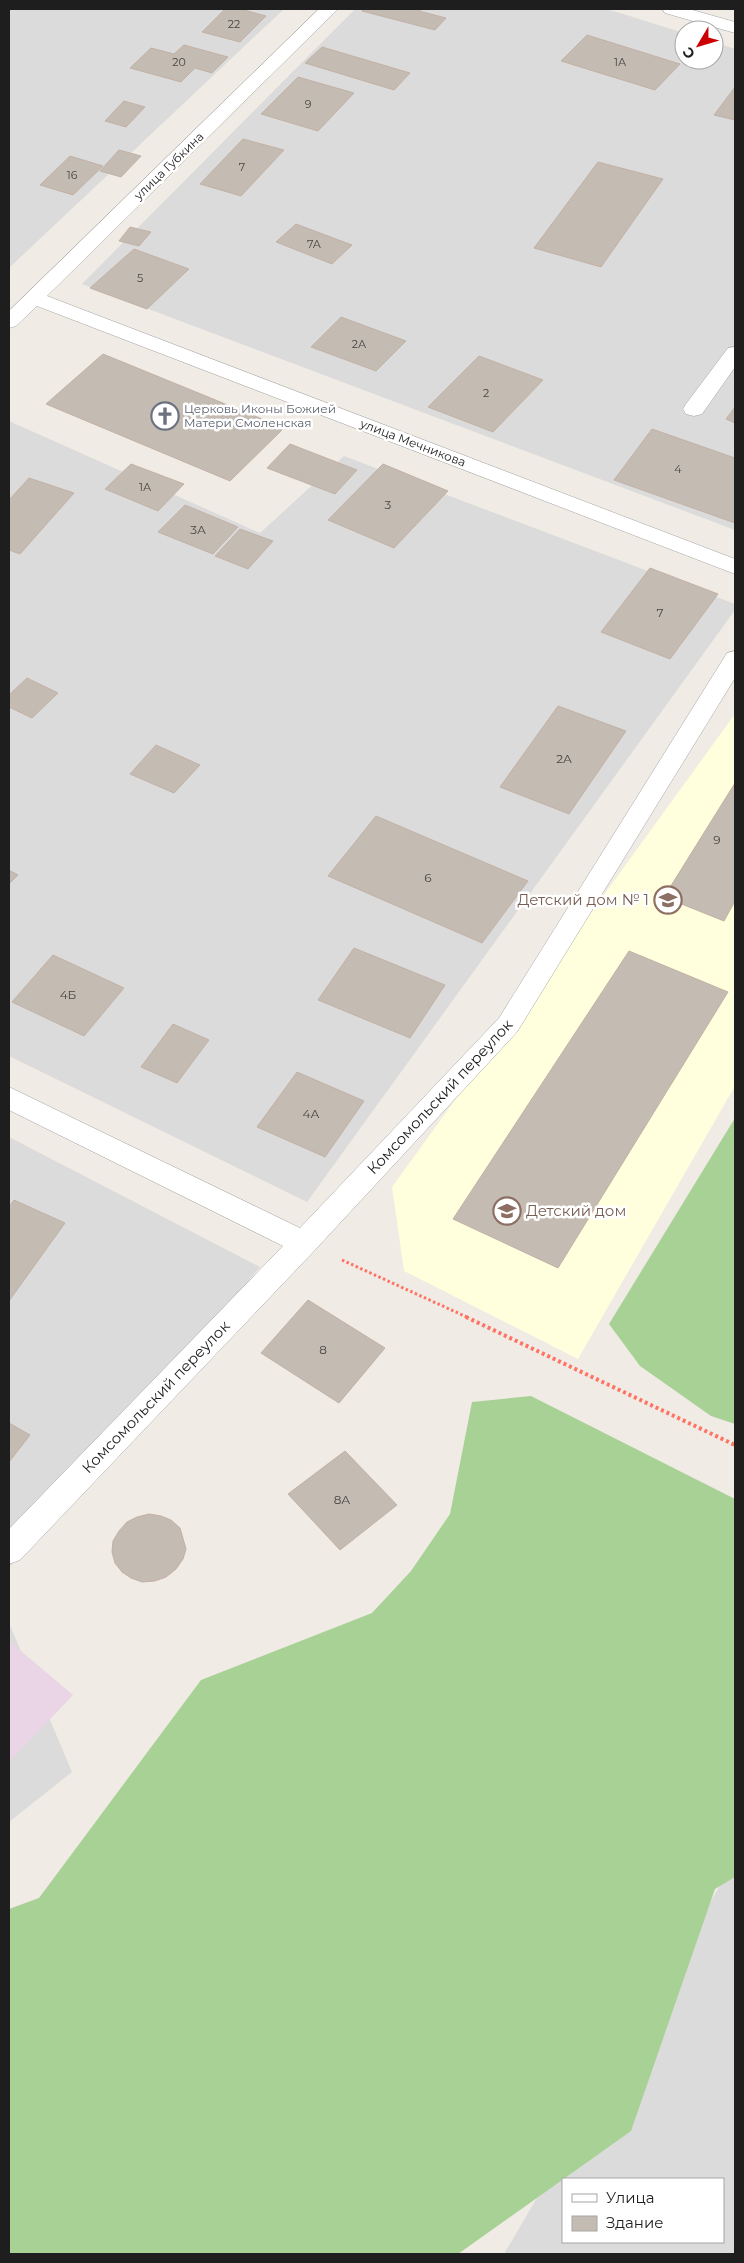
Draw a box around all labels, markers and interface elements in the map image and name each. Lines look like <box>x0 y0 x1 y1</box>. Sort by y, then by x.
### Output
house number: 22 <box>228 17 240 31</box>
north arrow <box>674 20 724 70</box>
text: С <box>679 43 699 63</box>
house number: 20 <box>172 55 186 69</box>
house number: 1А <box>614 55 627 69</box>
house number: 9 <box>305 97 312 111</box>
street label: улица Губкина <box>130 129 207 203</box>
house number: 7 <box>239 160 245 174</box>
house number: 16 <box>67 168 78 182</box>
house number: 7А <box>307 237 322 251</box>
house number: 5 <box>137 271 143 285</box>
house number: 2А <box>352 337 367 351</box>
house number: 2 <box>483 386 489 400</box>
church icon: Церковь Иконы Божией Матери Смоленская <box>150 401 180 431</box>
place label: Церковь Иконы Божией Матери Смоленская <box>184 401 336 430</box>
street label: улица Мечникова <box>357 415 468 470</box>
house number: 4 <box>674 462 682 476</box>
house number: 1А <box>139 480 152 494</box>
house number: 3 <box>385 497 392 512</box>
house number: 3А <box>190 522 206 537</box>
house number: 7 <box>656 605 664 620</box>
house number: 2А <box>556 751 572 766</box>
house number: 9 <box>713 832 721 847</box>
house number: 6 <box>424 870 432 885</box>
school or university icon: Детский дом № 1 <box>653 885 683 915</box>
place label: Детский дом № 1 <box>517 890 649 909</box>
house number: 4Б <box>60 987 77 1002</box>
street label: Комсомольский переулок <box>363 1015 517 1178</box>
house number: 4А <box>303 1106 319 1121</box>
school or university icon: Детский дом <box>492 1196 522 1226</box>
place label: Детский дом <box>526 1201 626 1220</box>
street label: Комсомольский переулок <box>78 1316 234 1477</box>
house number: 8 <box>319 1342 327 1357</box>
house number: 8А <box>334 1492 350 1507</box>
legend <box>562 2178 724 2243</box>
text: Улица <box>606 2188 654 2207</box>
text: Здание <box>606 2213 664 2232</box>

